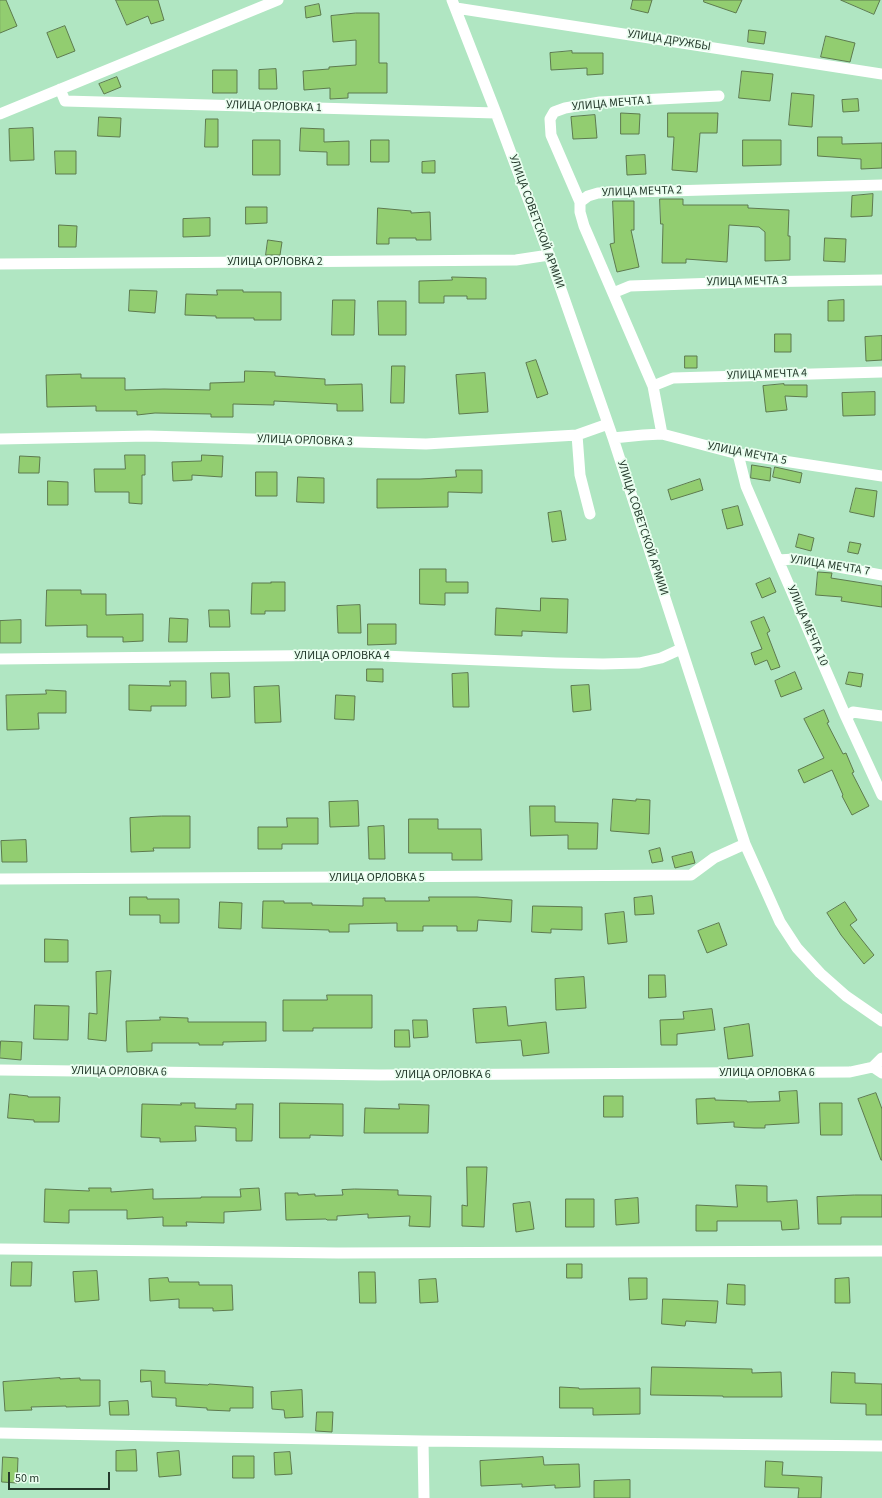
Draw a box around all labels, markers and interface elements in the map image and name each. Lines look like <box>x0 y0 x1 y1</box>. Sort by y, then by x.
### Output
street label: УЛИЦА ДРУЖБЫ <box>626 27 712 55</box>
street label: УЛИЦА МЕЧТА 1 <box>571 93 653 115</box>
street label: УЛИЦА ОРЛОВКА 1 <box>226 98 322 116</box>
street label: УЛИЦА СОВЕТСКОЙ АРМИИ <box>505 153 567 291</box>
street label: УЛИЦА МЕЧТА 2 <box>602 183 682 201</box>
street label: УЛИЦА ОРЛОВКА 2 <box>227 255 323 269</box>
street label: УЛИЦА МЕЧТА 3 <box>707 274 787 290</box>
street label: УЛИЦА МЕЧТА 4 <box>727 366 807 384</box>
street label: УЛИЦА ОРЛОВКА 3 <box>257 432 353 450</box>
street label: УЛИЦА МЕЧТА 5 <box>706 439 788 469</box>
street label: УЛИЦА СОВЕТСКОЙ АРМИИ <box>613 459 671 597</box>
street label: УЛИЦА МЕЧТА 7 <box>789 553 871 579</box>
street label: УЛИЦА МЕЧТА 10 <box>783 583 831 669</box>
street label: УЛИЦА ОРЛОВКА 4 <box>294 649 390 663</box>
street label: УЛИЦА ОРЛОВКА 5 <box>329 871 425 885</box>
street label: УЛИЦА ОРЛОВКА 6 <box>71 1064 167 1080</box>
street label: УЛИЦА ОРЛОВКА 6 <box>719 1066 815 1080</box>
street label: УЛИЦА ОРЛОВКА 6 <box>395 1068 491 1082</box>
scale bar <box>10 1464 112 1490</box>
text: 50 m <box>15 1470 39 1487</box>

